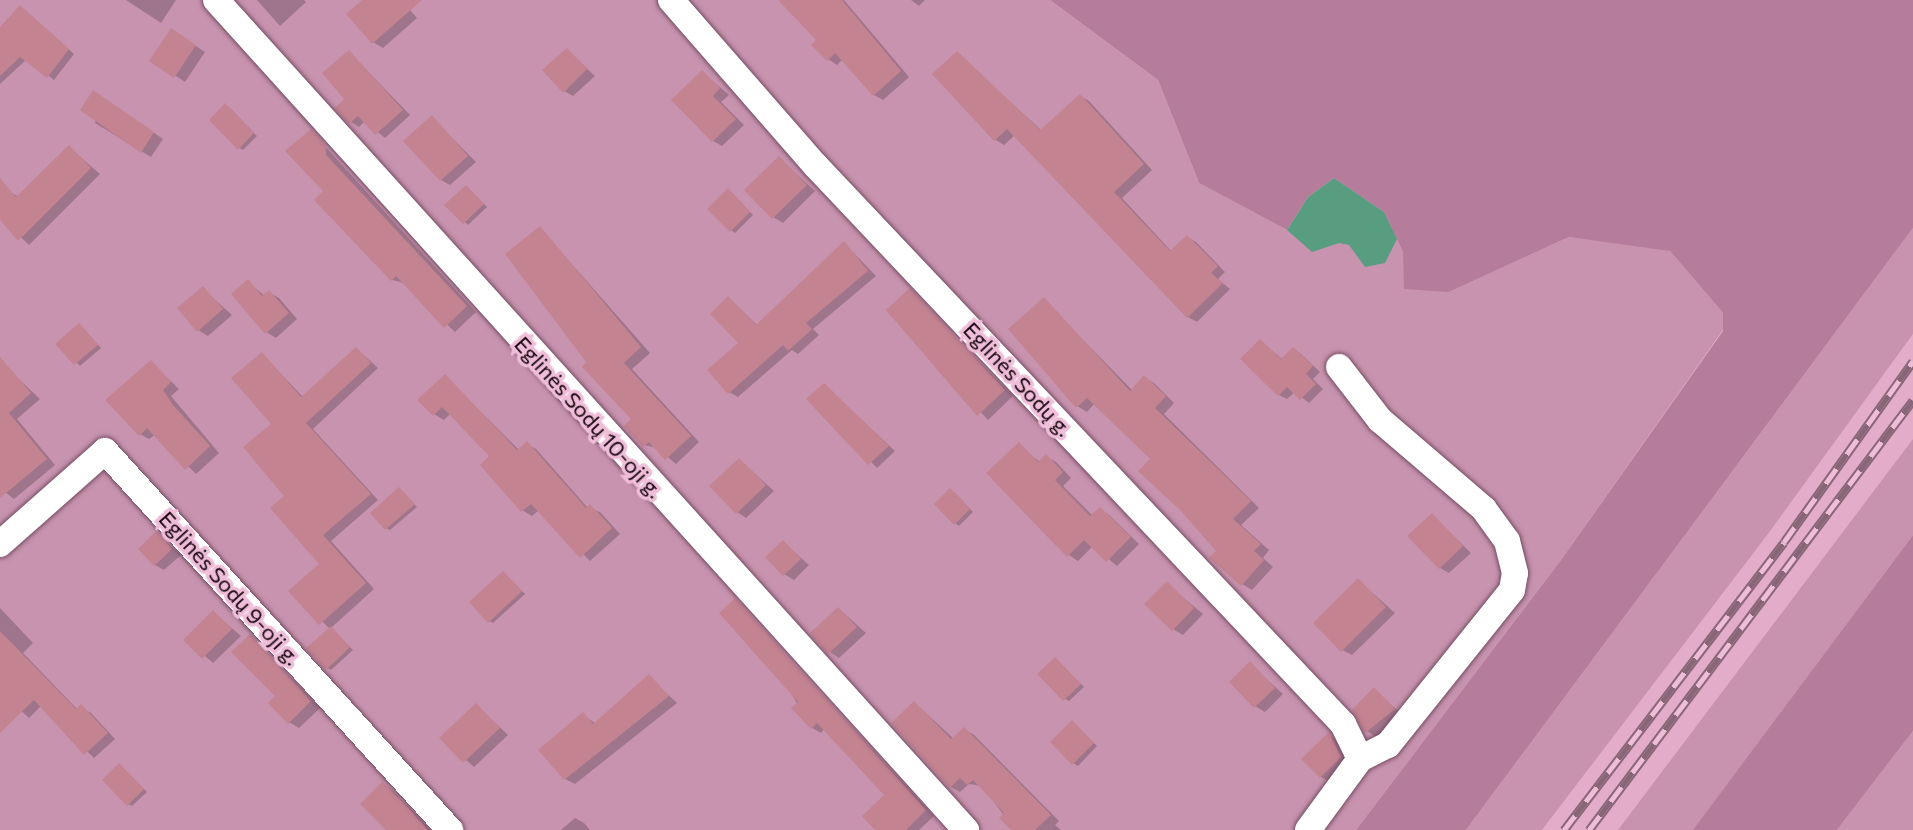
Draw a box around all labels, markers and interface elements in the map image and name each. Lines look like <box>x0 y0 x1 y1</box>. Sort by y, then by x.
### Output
street label: Eglinės Sodų g. <box>958 316 1078 442</box>
street label: Eglinės Sodų 10-oji g. <box>509 331 669 503</box>
street label: Eglinės Sodų 9-oji g. <box>154 505 306 671</box>

